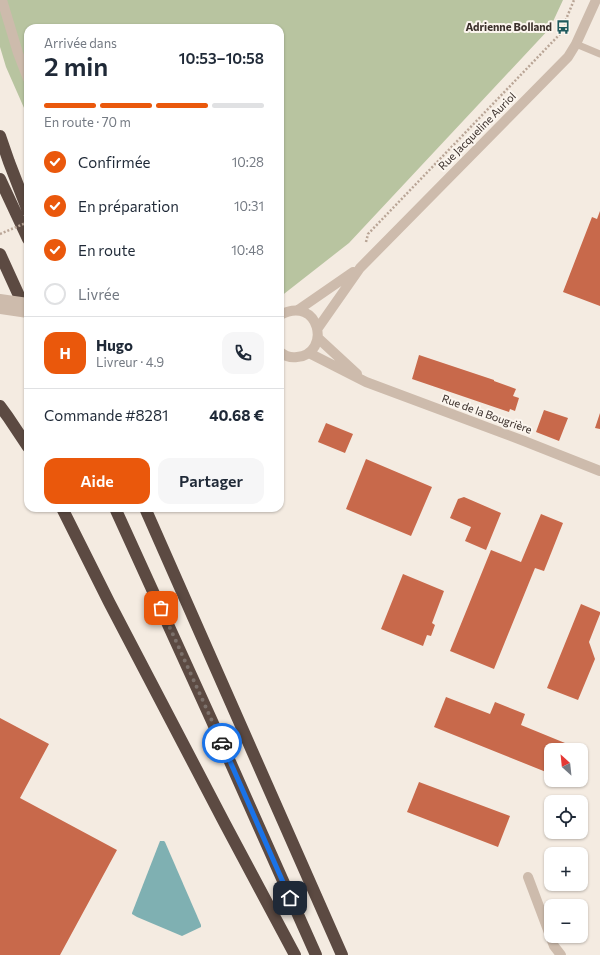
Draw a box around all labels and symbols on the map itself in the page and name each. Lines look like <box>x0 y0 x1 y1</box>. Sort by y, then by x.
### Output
bus stop icon: Adrienne Bolland <box>555 19 571 35</box>
place label: Adrienne Bolland <box>465 20 552 33</box>
street label: Rue Jacqueline Auriol <box>435 89 519 173</box>
street label: Rue de la Bougrière <box>440 391 534 436</box>
pin <box>144 591 178 625</box>
courier <box>202 723 242 763</box>
north arrow <box>544 743 588 787</box>
pin <box>273 881 307 915</box>

